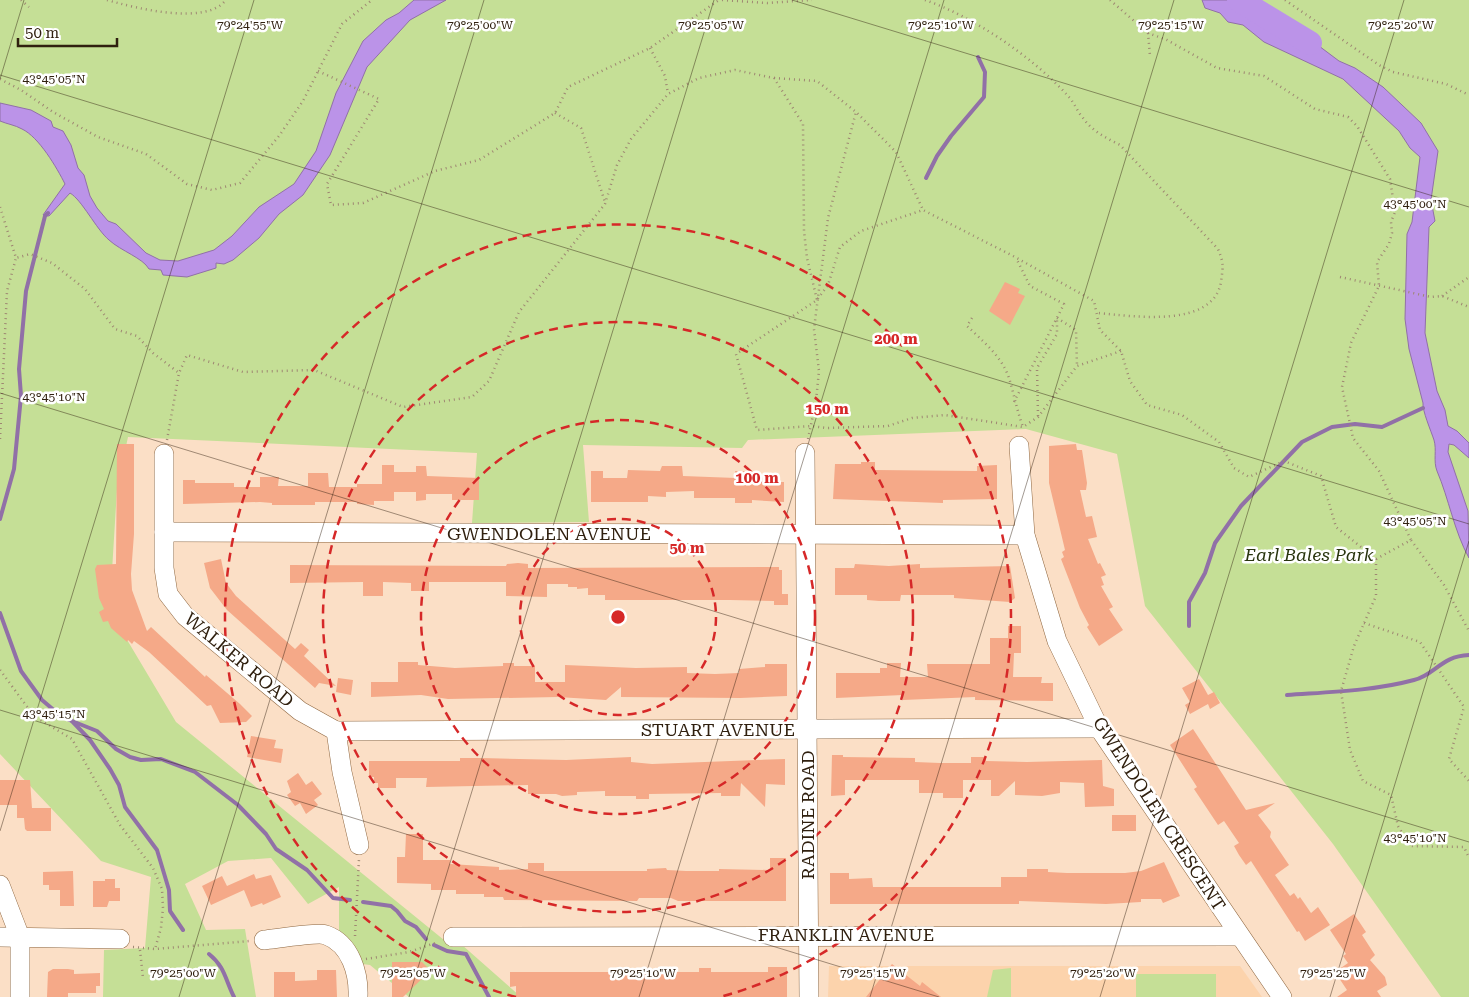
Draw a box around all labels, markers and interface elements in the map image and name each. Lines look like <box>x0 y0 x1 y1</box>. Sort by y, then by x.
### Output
scale bar <box>18 15 116 47</box>
text: 79°24'55"W <box>217 18 284 32</box>
text: 79°25'00"W <box>447 18 514 32</box>
text: 79°25'05"W <box>678 18 745 32</box>
text: 79°25'10"W <box>908 18 975 32</box>
text: 79°25'15"W <box>1138 18 1205 32</box>
text: 79°25'20"W <box>1368 18 1435 32</box>
text: 50 m <box>25 24 60 42</box>
text: 43°45'05"N <box>22 72 86 86</box>
text: 43°45'00"N <box>1383 197 1447 211</box>
text: 200 m <box>874 330 918 348</box>
text: 43°45'10"N <box>22 390 86 404</box>
text: 150 m <box>805 400 849 418</box>
text: 100 m <box>735 469 779 487</box>
text: 43°45'05"N <box>1383 514 1447 528</box>
street label: GWENDOLEN AVENUE <box>447 523 651 544</box>
text: 50 m <box>669 539 705 557</box>
park label: Earl Bales Park <box>1244 544 1374 565</box>
street label: WALKER ROAD <box>181 608 298 711</box>
centre of rings <box>609 608 627 626</box>
text: 43°45'15"N <box>22 707 86 721</box>
street label: GWENDOLEN CRESCENT <box>1089 713 1230 915</box>
street label: STUART AVENUE <box>641 719 795 740</box>
street label: RADINE ROAD <box>797 750 818 880</box>
text: 43°45'10"N <box>1383 831 1447 845</box>
street label: FRANKLIN AVENUE <box>758 924 934 945</box>
text: 79°25'00"W <box>150 966 217 980</box>
text: 79°25'05"W <box>380 966 447 980</box>
text: 79°25'10"W <box>610 966 677 980</box>
text: 79°25'15"W <box>840 966 907 980</box>
text: 79°25'20"W <box>1070 966 1137 980</box>
text: 79°25'25"W <box>1300 966 1367 980</box>

